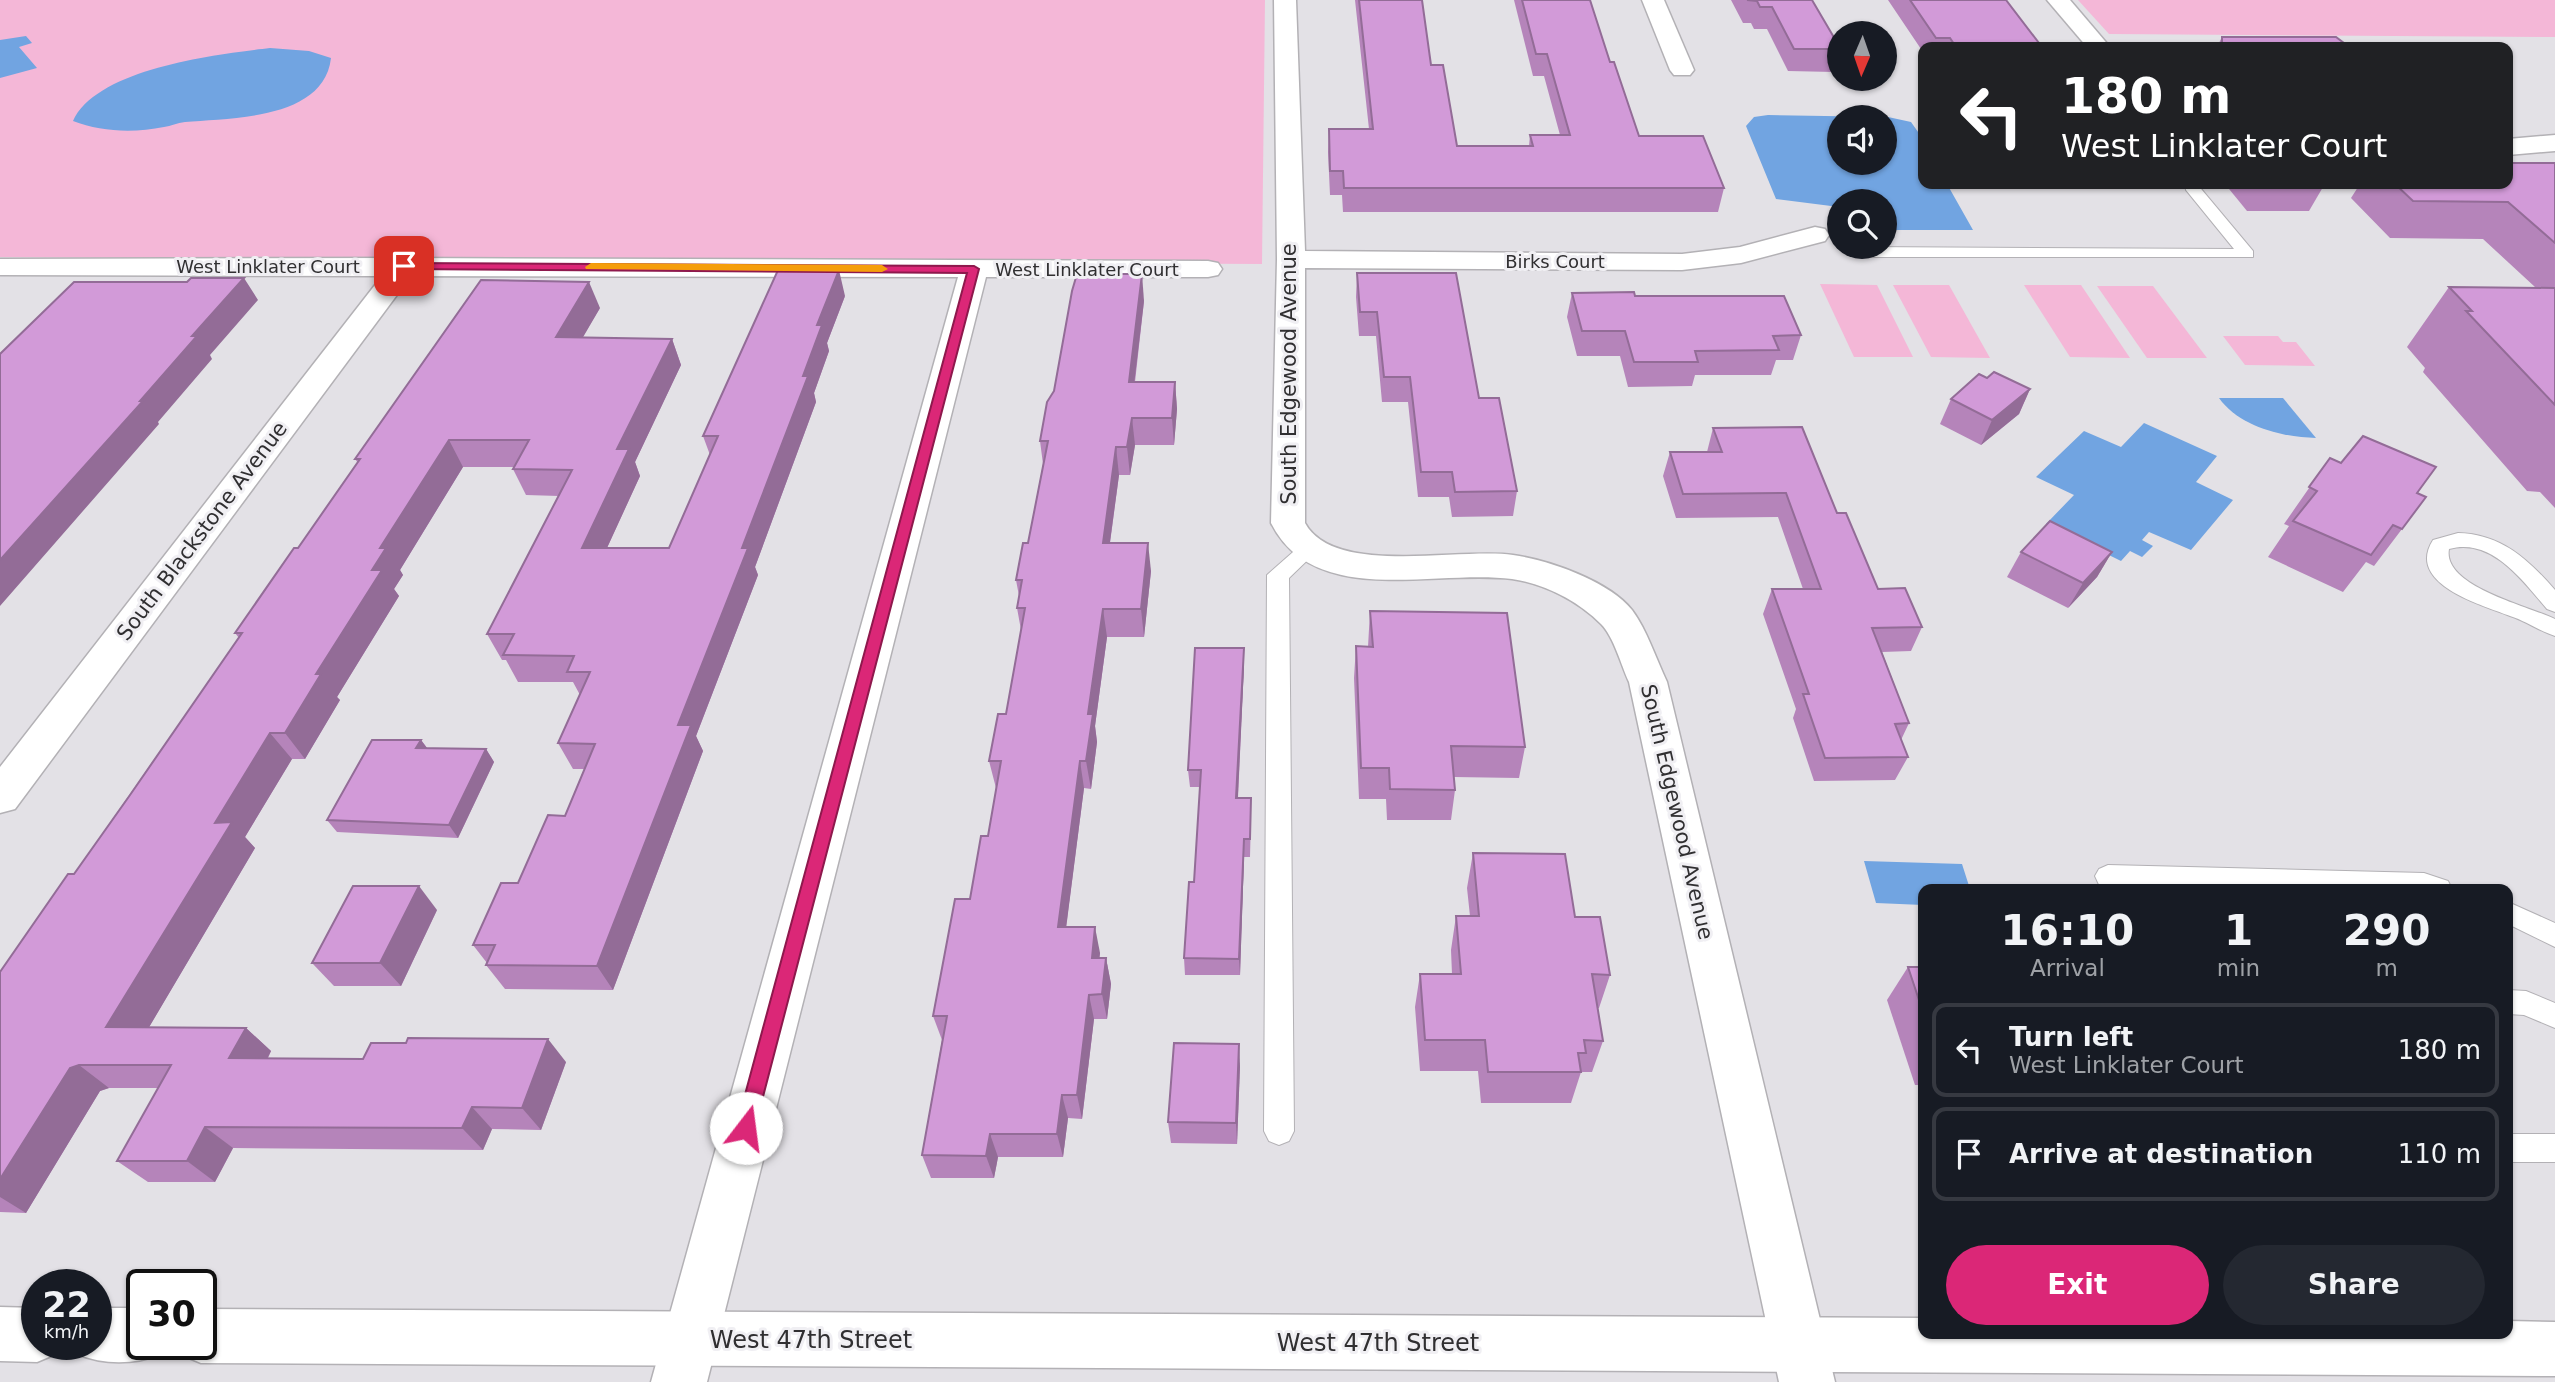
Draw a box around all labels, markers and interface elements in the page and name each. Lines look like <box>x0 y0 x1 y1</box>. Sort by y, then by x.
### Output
north arrow <box>1827 21 1897 91</box>
map controls <box>1827 21 1897 259</box>
text: 180 m <box>2061 68 2231 125</box>
icon: left <box>1946 70 2037 161</box>
button: sound <box>1827 105 1897 175</box>
text: West Linklater Court <box>2061 127 2387 165</box>
button: search <box>1827 189 1897 259</box>
pin <box>374 236 434 296</box>
street label: South Edgewood Avenue <box>1277 243 1301 505</box>
icon: arrive <box>385 247 423 285</box>
street label: Birks Court <box>1505 251 1605 272</box>
street label: West Linklater Court <box>176 256 360 277</box>
street label: West Linklater Court <box>995 259 1179 280</box>
street label: South Blackstone Avenue <box>112 417 292 645</box>
street label: South Edgewood Avenue <box>1636 682 1718 942</box>
text: 16:10 <box>2001 906 2134 955</box>
text: 1 <box>2224 906 2253 955</box>
text: 290 <box>2343 906 2430 955</box>
text: Arrival <box>2030 955 2105 981</box>
text: min <box>2217 955 2260 981</box>
text: m <box>2375 955 2398 981</box>
text: Turn left <box>2009 1022 2133 1052</box>
icon: left <box>1950 1031 1988 1069</box>
text: 180 m <box>2398 1035 2481 1065</box>
text: West Linklater Court <box>2009 1052 2244 1078</box>
position arrow <box>709 1091 783 1165</box>
icon: arrive <box>1950 1135 1988 1173</box>
text: Arrive at destination <box>2009 1139 2313 1169</box>
text: 110 m <box>2398 1139 2481 1169</box>
button: Exit <box>1946 1245 2209 1325</box>
button: Share <box>2223 1245 2485 1325</box>
speed limit sign: 30 <box>126 1269 217 1360</box>
text: 22 <box>42 1285 91 1325</box>
text: km/h <box>44 1321 89 1342</box>
street label: West 47th Street <box>710 1326 912 1354</box>
street label: West 47th Street <box>1277 1329 1479 1357</box>

